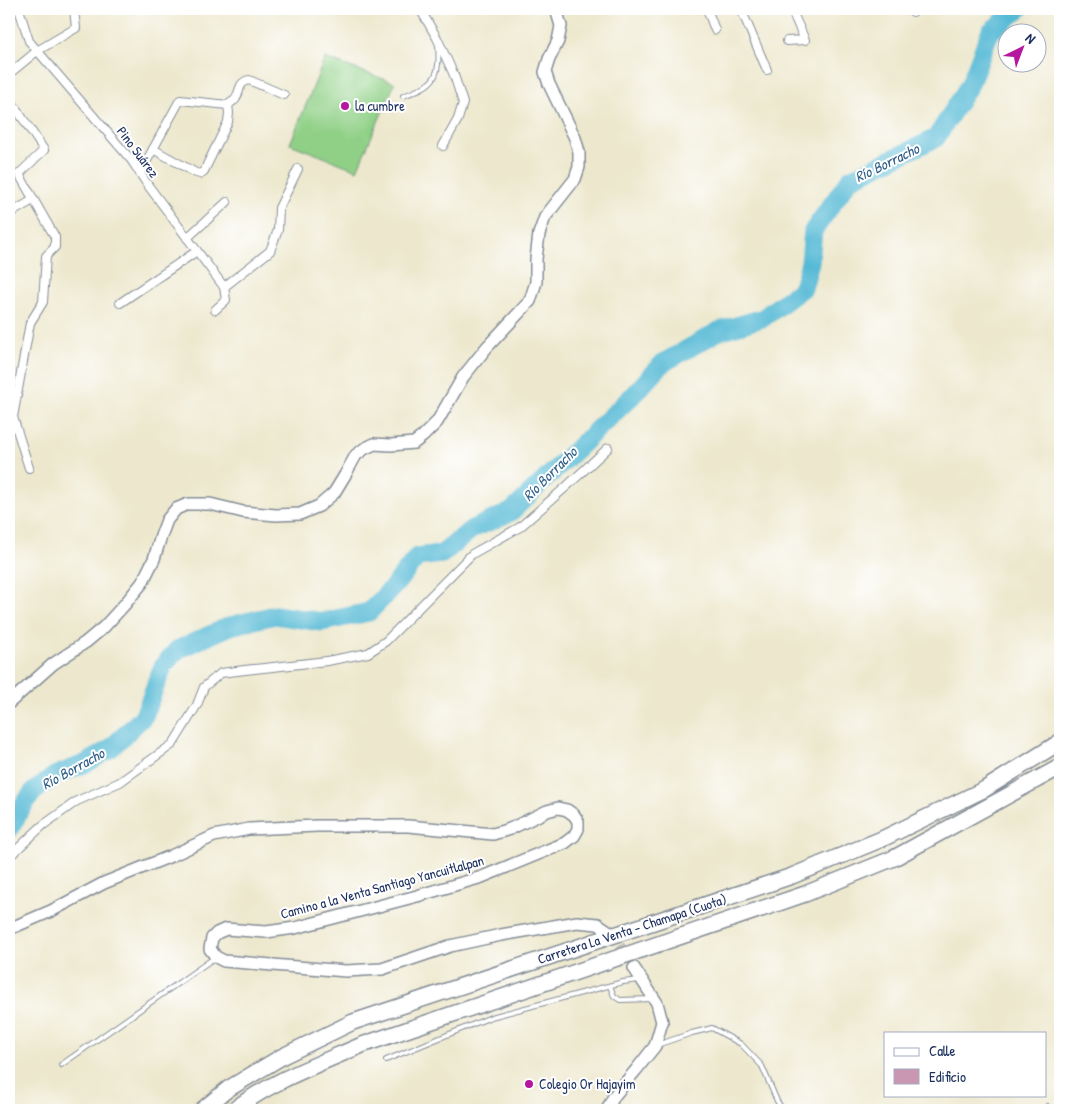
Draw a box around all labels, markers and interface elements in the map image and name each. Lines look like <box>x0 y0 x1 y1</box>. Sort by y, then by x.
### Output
north arrow <box>996 22 1046 72</box>
text: N <box>1022 28 1041 48</box>
place label: la cumbre <box>355 96 405 115</box>
marker: la cumbre <box>339 100 351 112</box>
street label: Pino Suárez <box>113 122 164 181</box>
water label: Río Borracho <box>851 138 923 187</box>
water label: Río Borracho <box>518 441 582 505</box>
water label: Río Borracho <box>38 742 109 794</box>
street label: Camino a la Venta Santiago Yancuitlalpan <box>278 850 486 924</box>
street label: Carretera La Venta - Chamapa (Cuota) <box>535 889 729 969</box>
legend <box>884 1032 1046 1096</box>
text: Calle <box>929 1040 956 1061</box>
text: Edificio <box>929 1066 966 1087</box>
place label: Colegio Or Hajayim <box>539 1074 636 1094</box>
marker: Colegio Or Hajayim <box>523 1078 535 1090</box>

